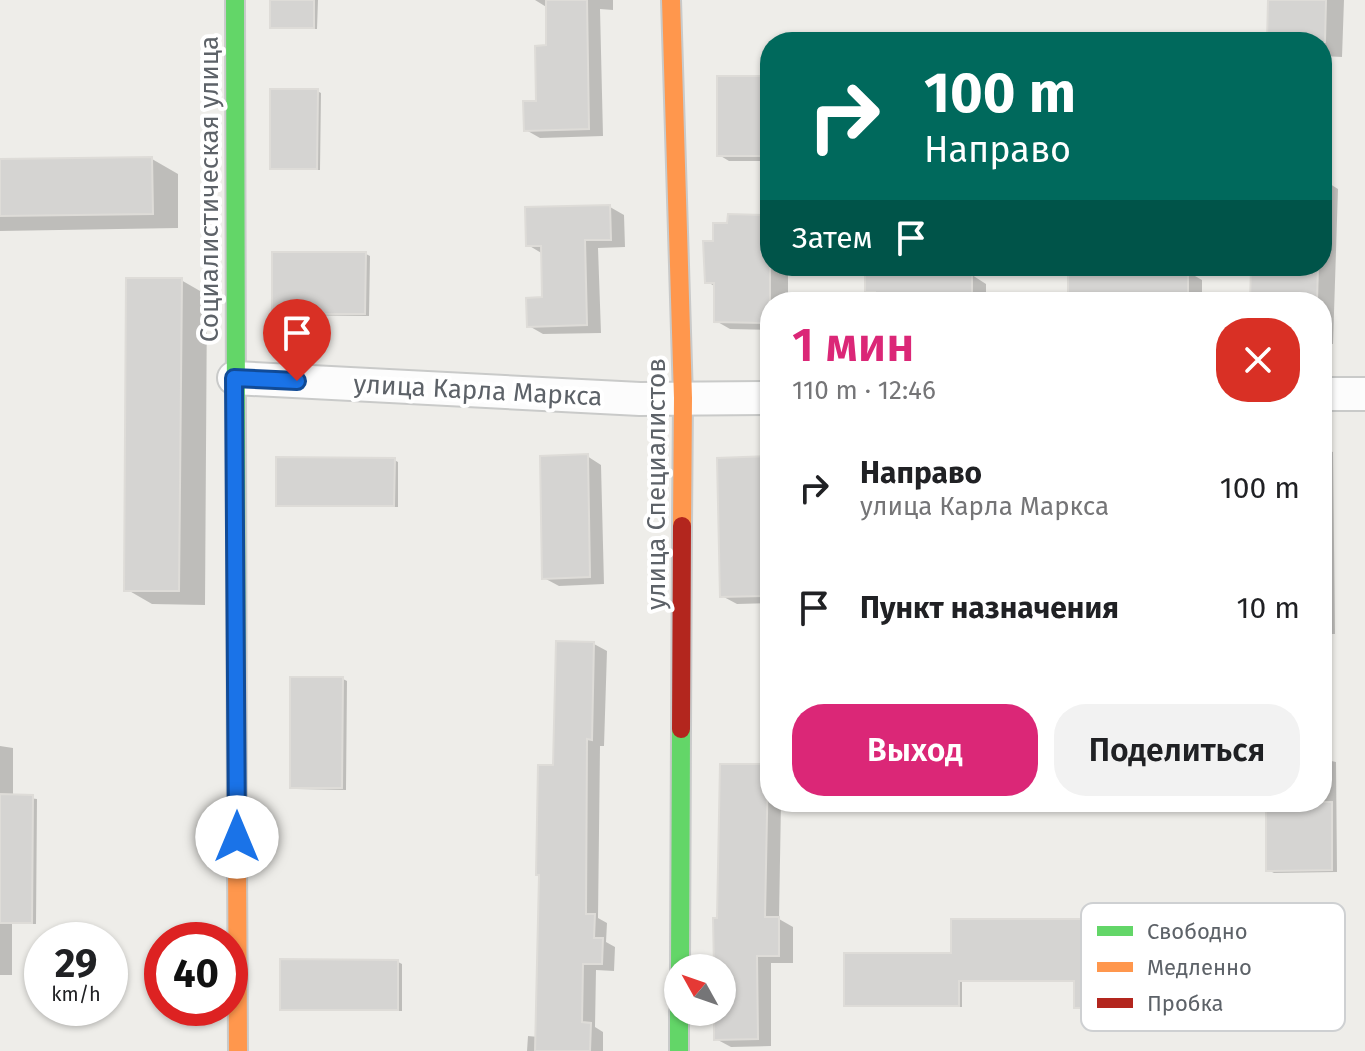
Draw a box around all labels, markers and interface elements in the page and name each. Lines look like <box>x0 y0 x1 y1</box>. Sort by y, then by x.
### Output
street label: Социалистическая улица <box>194 36 225 342</box>
text: 100 m <box>924 60 1076 127</box>
icon: right <box>792 64 896 168</box>
text: Направо <box>924 128 1071 172</box>
icon: arrive <box>889 216 933 260</box>
text: Затем <box>792 220 873 256</box>
pin <box>263 299 331 381</box>
icon: arrive <box>275 311 319 355</box>
text: 1 мин <box>792 316 915 374</box>
button: close <box>1216 318 1300 402</box>
street label: улица Специалистов <box>641 358 672 610</box>
street label: улица Карла Маркса <box>353 368 603 412</box>
text: 110 m · 12:46 <box>792 375 936 406</box>
text: Направо <box>860 455 982 491</box>
icon: right <box>792 466 836 510</box>
text: 100 m <box>1220 470 1300 506</box>
text: улица Карла Маркса <box>860 491 1109 522</box>
icon: arrive <box>792 586 836 630</box>
text: Пункт назначения <box>860 590 1119 626</box>
text: 10 m <box>1237 590 1300 626</box>
button: Выход <box>792 704 1038 796</box>
button: Поделиться <box>1054 704 1300 796</box>
position arrow <box>195 795 279 879</box>
legend <box>1081 903 1345 1031</box>
text: Свободно <box>1147 918 1248 945</box>
speed limit sign: 40 <box>144 922 248 1026</box>
text: 29 <box>55 940 97 988</box>
north arrow <box>664 954 736 1026</box>
map controls <box>664 954 736 1026</box>
text: Медленно <box>1147 954 1252 981</box>
text: km/h <box>51 982 101 1006</box>
text: Пробка <box>1147 990 1224 1017</box>

